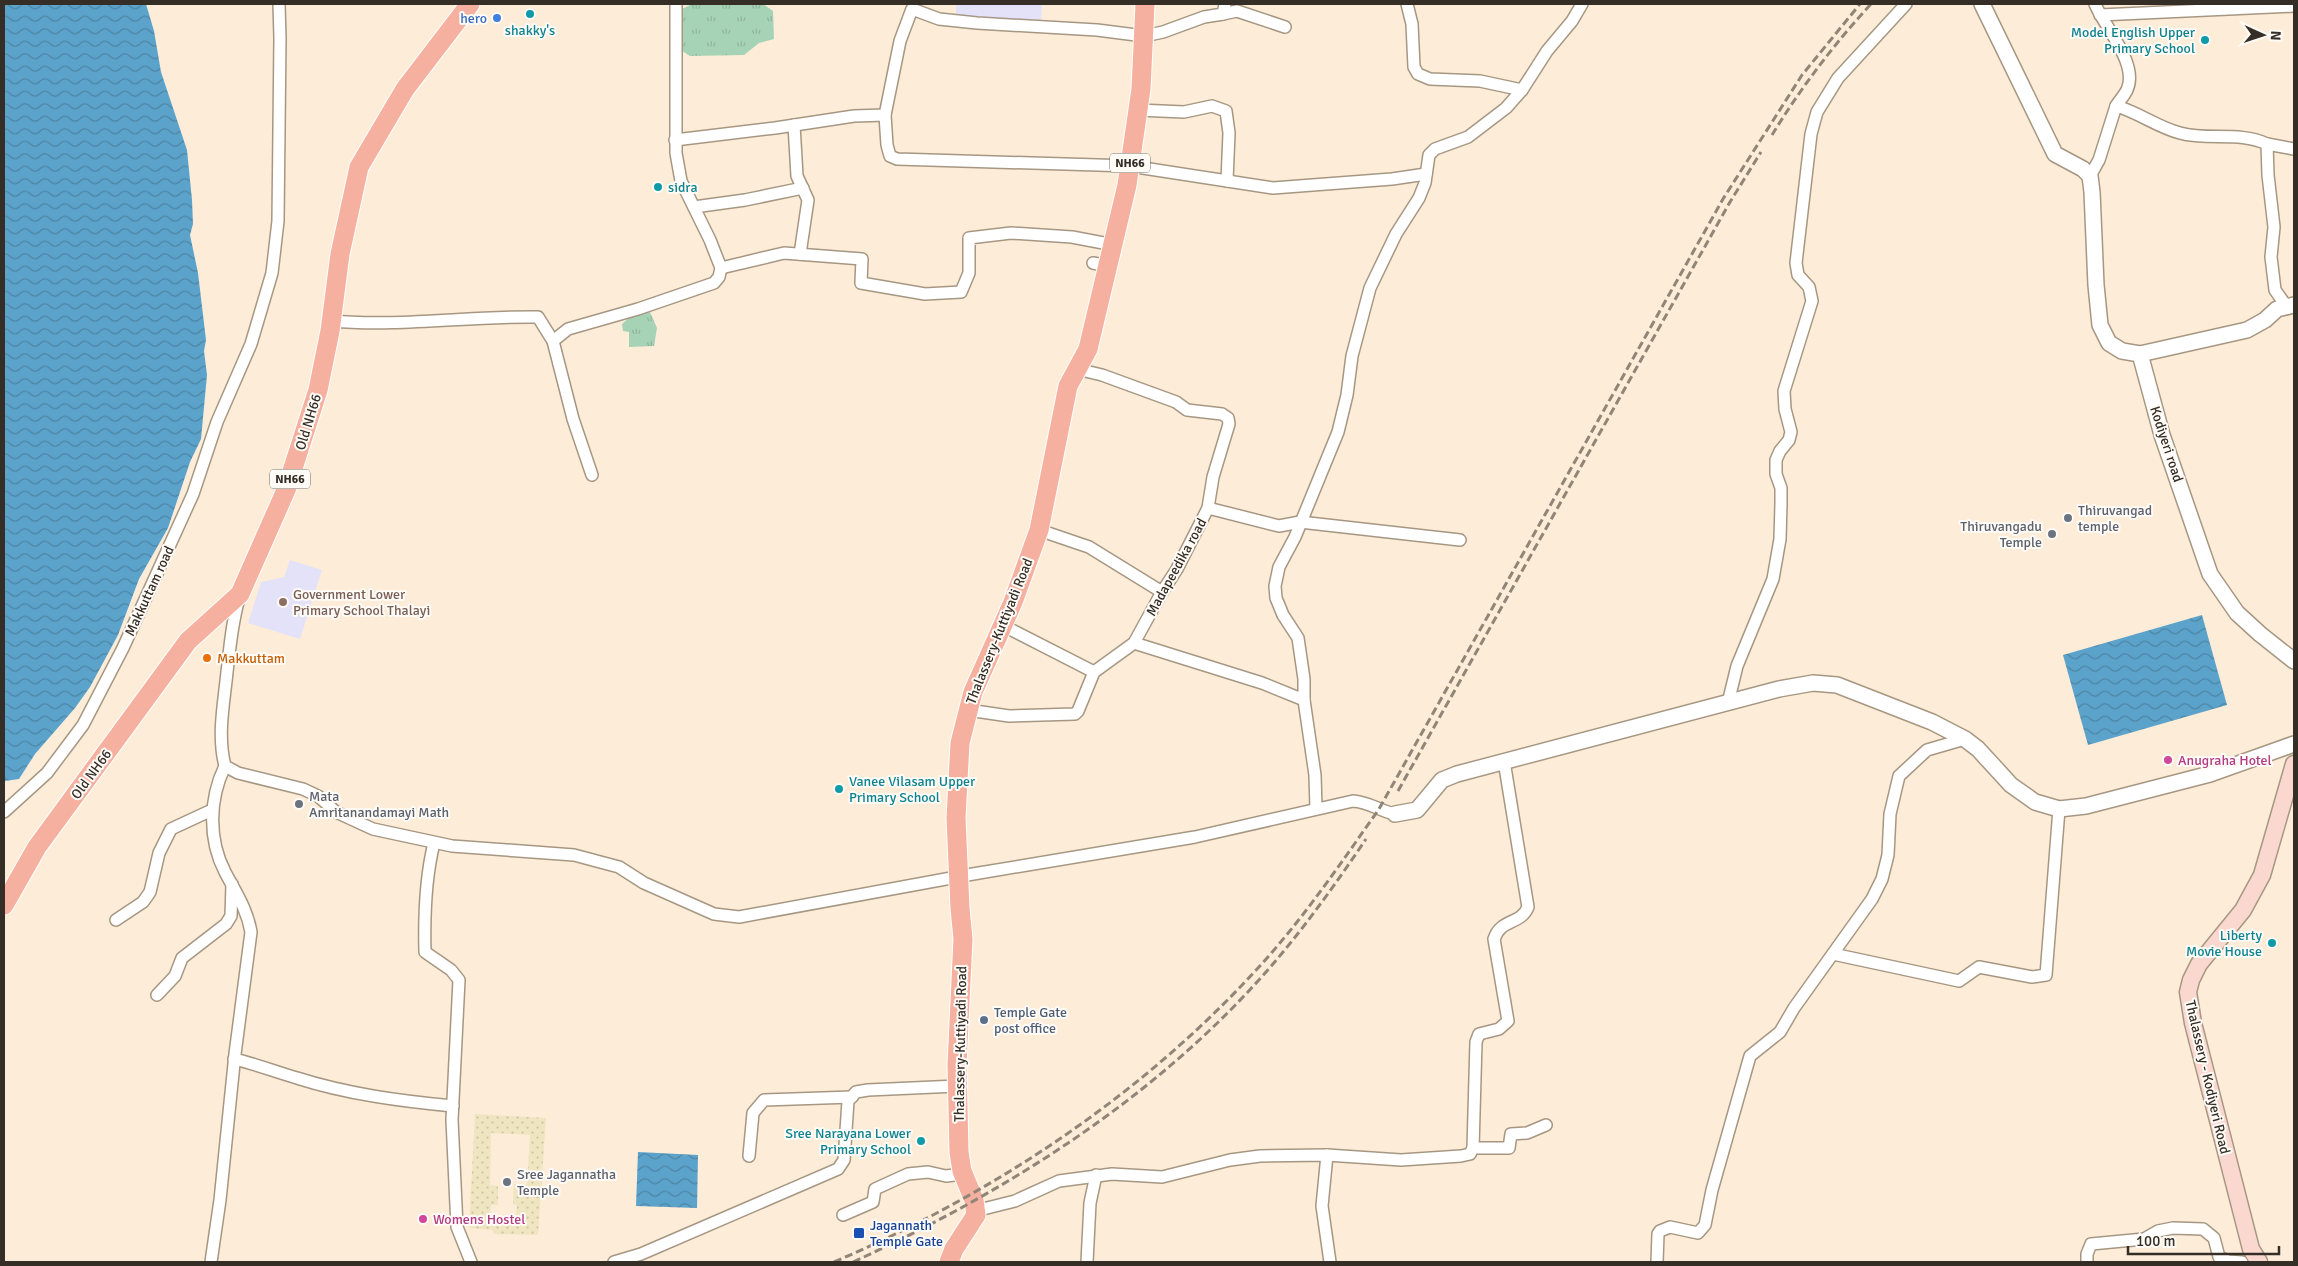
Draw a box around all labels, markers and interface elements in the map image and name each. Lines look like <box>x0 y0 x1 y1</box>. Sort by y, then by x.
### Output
marker: shakky's <box>524 8 536 20</box>
place label: hero <box>460 10 487 27</box>
north arrow <box>2238 10 2288 60</box>
marker: hero <box>491 12 503 24</box>
place label: shakky's <box>505 22 555 39</box>
place label: Model English Upper Primary School <box>2071 24 2196 57</box>
text: N <box>2267 30 2284 41</box>
marker: Model English Upper Primary School <box>2199 34 2211 46</box>
road number: NH66 <box>1110 154 1150 172</box>
place label: sidra <box>668 179 698 196</box>
marker: sidra <box>652 181 664 193</box>
street label: Old NH66 <box>292 392 325 452</box>
street label: Kodiyeri road <box>2146 404 2187 484</box>
road number: NH66 <box>270 469 310 488</box>
place label: Thiruvangad temple <box>2078 502 2152 535</box>
marker: Thiruvangad temple <box>2062 512 2074 524</box>
street label: Madapeedika road <box>1143 515 1210 619</box>
place label: Thiruvangadu Temple <box>1960 518 2042 551</box>
marker: Thiruvangadu Temple <box>2046 528 2058 540</box>
street label: Makkuttam road <box>121 543 178 639</box>
street label: Thalassery-Kuttiyadi Road <box>962 556 1037 707</box>
place label: Government Lower Primary School Thalayi <box>293 586 430 619</box>
marker: Government Lower Primary School Thalayi <box>277 596 289 608</box>
place label: Makkuttam <box>217 650 285 667</box>
marker: Makkuttam <box>201 652 213 664</box>
street label: Old NH66 <box>68 746 115 803</box>
place label: Anugraha Hotel <box>2178 752 2272 769</box>
marker: Anugraha Hotel <box>2162 754 2174 766</box>
place label: Vanee Vilasam Upper Primary School <box>849 773 976 806</box>
marker: Vanee Vilasam Upper Primary School <box>833 783 845 795</box>
place label: Mata Amritanandamayi Math <box>309 788 449 821</box>
marker: Mata Amritanandamayi Math <box>293 798 305 810</box>
place label: Liberty Movie House <box>2186 927 2262 960</box>
marker: Liberty Movie House <box>2266 937 2278 949</box>
street label: Thalassery-Kuttiyadi Road <box>951 966 970 1122</box>
street label: Thalassery - Kodiyeri Road <box>2182 999 2233 1156</box>
place label: Temple Gate post office <box>994 1004 1067 1037</box>
marker: Temple Gate post office <box>978 1014 990 1026</box>
place label: Sree Narayana Lower Primary School <box>785 1125 912 1158</box>
marker: Sree Narayana Lower Primary School <box>915 1135 927 1147</box>
place label: Sree Jagannatha Temple <box>517 1166 616 1199</box>
marker: Sree Jagannatha Temple <box>501 1176 513 1188</box>
place label: Womens Hostel <box>433 1211 525 1228</box>
marker: Womens Hostel <box>417 1213 429 1225</box>
place label: Jagannath Temple Gate <box>870 1217 943 1250</box>
scale bar <box>2128 1224 2279 1256</box>
marker: Jagannath Temple Gate <box>852 1226 866 1240</box>
text: 100 m <box>2136 1232 2176 1250</box>

